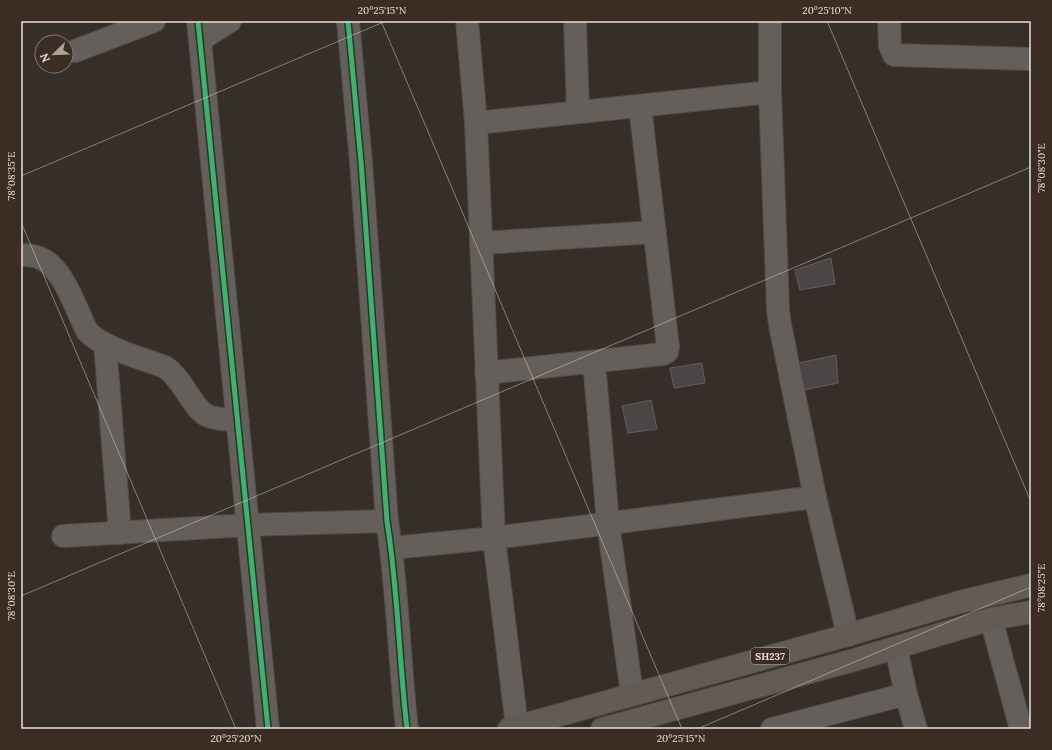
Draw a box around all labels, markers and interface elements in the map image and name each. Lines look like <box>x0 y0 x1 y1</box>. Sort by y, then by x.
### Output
text: 20°25'15"N <box>358 4 407 17</box>
text: 20°25'10"N <box>802 4 852 17</box>
north arrow <box>34 34 74 74</box>
text: N <box>36 51 53 65</box>
text: 78°08'30"E <box>1035 143 1048 193</box>
text: 78°08'35"E <box>5 152 18 200</box>
text: 78°08'25"E <box>1035 564 1048 612</box>
text: 78°08'30"E <box>5 571 18 621</box>
road number: SH237 <box>751 648 789 664</box>
text: 20°25'20"N <box>210 732 262 745</box>
text: 20°25'15"N <box>657 732 706 745</box>

